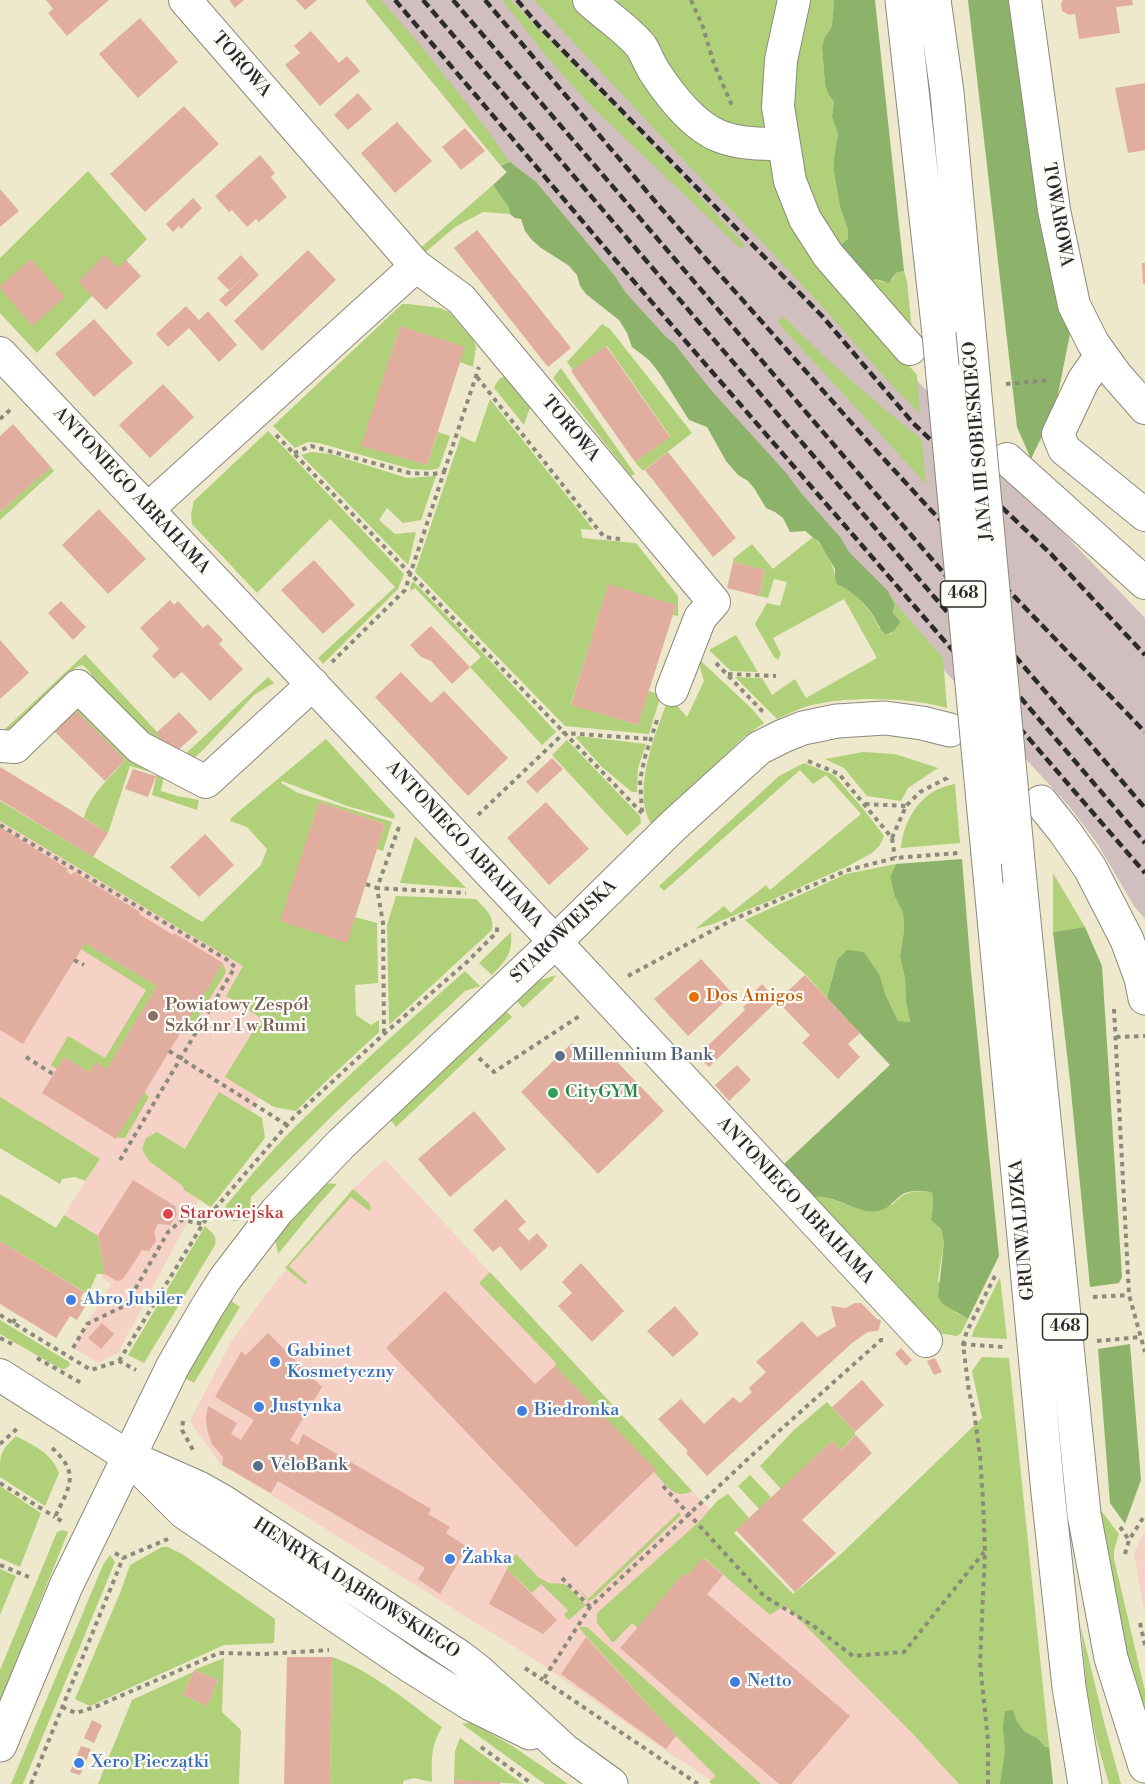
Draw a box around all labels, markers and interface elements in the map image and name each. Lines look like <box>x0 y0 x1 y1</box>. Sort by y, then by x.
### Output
street label: TOROWA <box>207 28 275 102</box>
street label: TOWAROWA <box>1037 161 1077 269</box>
street label: JANA III SOBIESKIEGO <box>960 340 998 542</box>
street label: TOROWA <box>536 392 604 466</box>
street label: ANTONIEGO ABRAHAMA <box>48 403 214 579</box>
road number: 468 <box>940 581 986 607</box>
street label: ANTONIEGO ABRAHAMA <box>381 757 547 933</box>
street label: STAROWIEJSKA <box>506 876 622 988</box>
place label: Dos Amigos <box>706 986 803 1008</box>
marker: Dos Amigos <box>687 990 701 1004</box>
place label: Powiatowy Zespół Szkół nr 1 w Rumi <box>165 995 309 1038</box>
marker: Powiatowy Zespół Szkół nr 1 w Rumi <box>146 1009 160 1023</box>
place label: Millennium Bank <box>572 1045 713 1067</box>
marker: Millennium Bank <box>553 1049 567 1063</box>
place label: CityGYM <box>565 1082 638 1104</box>
marker: CityGYM <box>546 1086 560 1100</box>
street label: ANTONIEGO ABRAHAMA <box>712 1113 878 1289</box>
street label: GRUNWALDZKA <box>1006 1159 1040 1301</box>
place label: Starowiejska <box>180 1203 284 1225</box>
marker: Starowiejska <box>161 1207 175 1221</box>
place label: Abro Jubiler <box>83 1289 183 1311</box>
marker: Abro Jubiler <box>64 1293 78 1307</box>
road number: 468 <box>1042 1314 1088 1340</box>
place label: Gabinet Kosmetyczny <box>287 1341 395 1384</box>
marker: Gabinet Kosmetyczny <box>268 1355 282 1369</box>
place label: Justynka <box>271 1396 342 1418</box>
marker: Justynka <box>252 1400 266 1414</box>
place label: Biedronka <box>534 1400 619 1422</box>
marker: Biedronka <box>515 1404 529 1418</box>
place label: VeloBank <box>270 1455 348 1477</box>
marker: VeloBank <box>251 1459 265 1473</box>
street label: HENRYKA DĄBROWSKIEGO <box>249 1514 463 1664</box>
place label: Żabka <box>462 1548 512 1570</box>
marker: Żabka <box>443 1552 457 1566</box>
place label: Netto <box>747 1671 792 1693</box>
marker: Netto <box>728 1675 742 1689</box>
place label: Xero Pieczątki <box>91 1752 209 1774</box>
marker: Xero Pieczątki <box>72 1756 86 1770</box>

